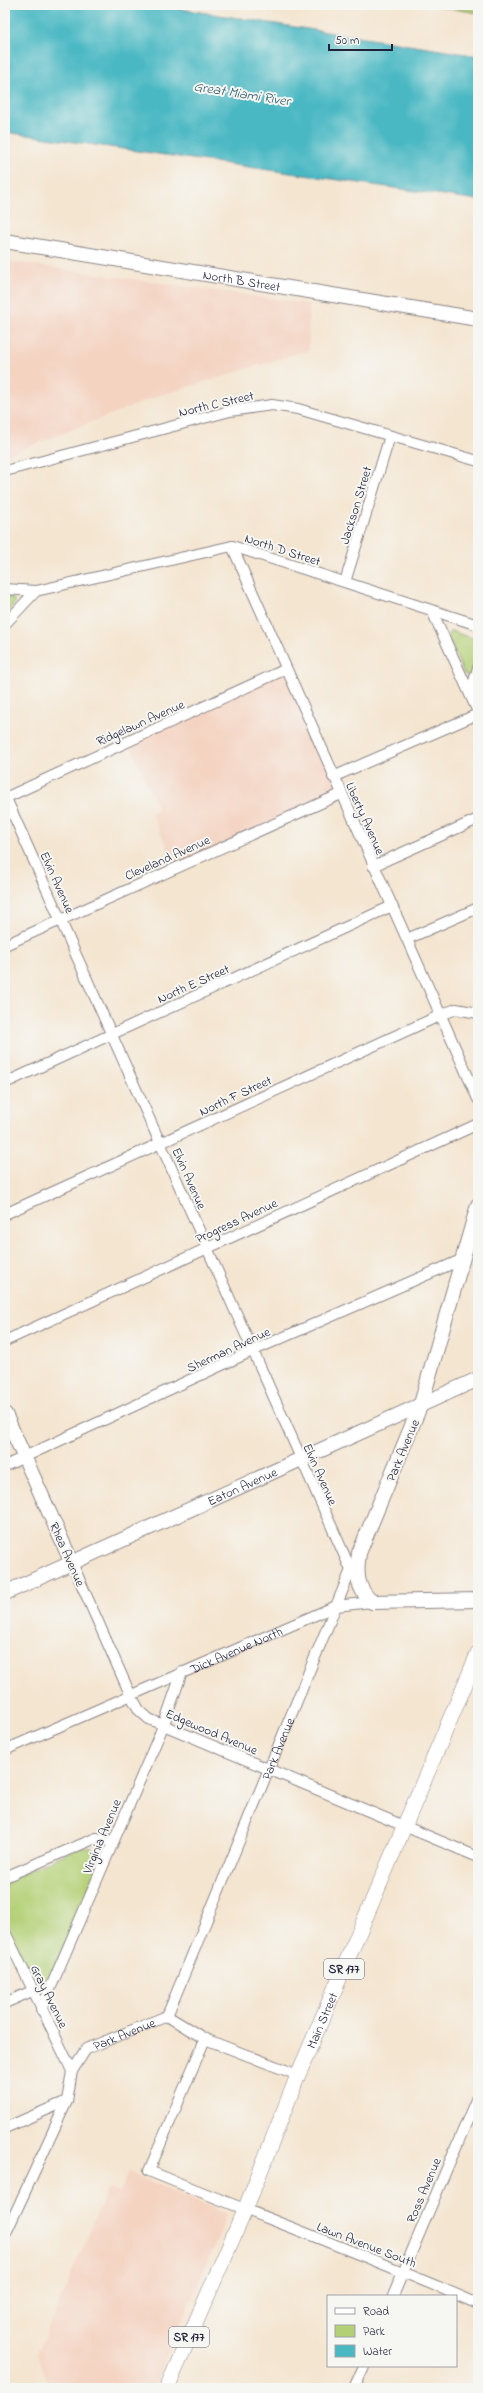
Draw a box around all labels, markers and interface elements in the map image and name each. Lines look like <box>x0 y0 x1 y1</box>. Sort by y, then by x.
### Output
scale bar <box>329 26 392 52</box>
text: 50 m <box>335 32 359 50</box>
water label: Great Miami River <box>192 76 293 113</box>
street label: North B Street <box>201 266 282 297</box>
street label: North C Street <box>177 386 256 422</box>
street label: Jackson Street <box>336 464 377 547</box>
street label: North D Street <box>242 529 324 572</box>
street label: Ridgelawn Avenue <box>93 695 188 752</box>
street label: Liberty Avenue <box>339 779 389 858</box>
street label: Cleveland Avenue <box>122 831 213 886</box>
street label: Elvin Avenue <box>35 849 79 917</box>
street label: North E Street <box>154 960 233 1009</box>
street label: North F Street <box>196 1071 275 1121</box>
street label: Elvin Avenue <box>167 1145 211 1213</box>
street label: Progress Avenue <box>192 1194 281 1250</box>
street label: Sherman Avenue <box>184 1323 274 1378</box>
street label: Park Avenue <box>382 1417 425 1485</box>
street label: Elvin Avenue <box>298 1441 342 1509</box>
street label: Eaton Avenue <box>205 1463 281 1511</box>
street label: Rhea Avenue <box>44 1520 89 1590</box>
street label: Dick Avenue North <box>187 1622 286 1680</box>
street label: Edgewood Avenue <box>162 1704 260 1761</box>
street label: Park Avenue <box>257 1715 300 1783</box>
street label: Virginia Avenue <box>78 1796 128 1878</box>
road number: SR 177 <box>324 1959 364 1979</box>
street label: Gray Avenue <box>24 1962 72 2032</box>
street label: Main Street <box>302 1989 344 2052</box>
street label: Park Avenue <box>90 2014 159 2056</box>
street label: Ross Avenue <box>402 2155 447 2226</box>
street label: Lawn Avenue South <box>314 2218 419 2273</box>
legend <box>327 2295 457 2367</box>
text: Road <box>363 2303 389 2321</box>
text: Park <box>363 2323 385 2341</box>
road number: SR 177 <box>169 2327 209 2347</box>
text: Water <box>363 2343 392 2361</box>

